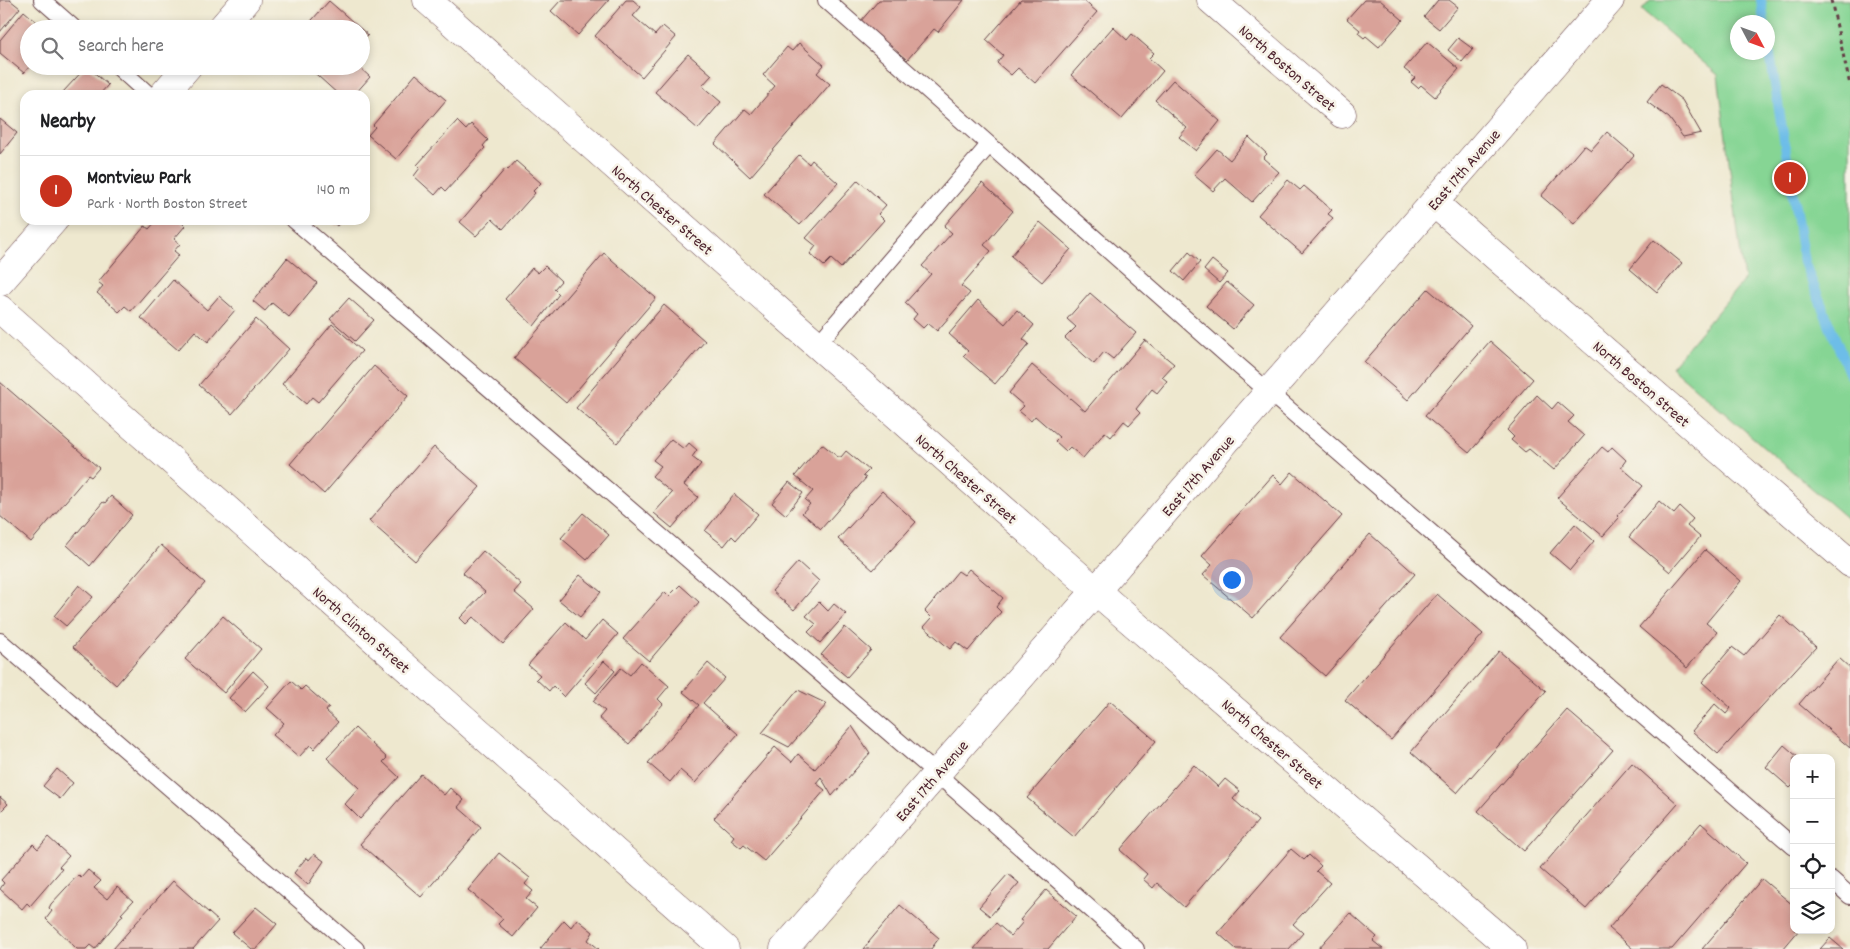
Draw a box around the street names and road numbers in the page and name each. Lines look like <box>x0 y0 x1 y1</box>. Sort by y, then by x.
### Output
street label: North Boston Street <box>1233 20 1340 118</box>
street label: East 17th Avenue <box>1423 125 1507 216</box>
street label: North Chester Street <box>605 160 717 262</box>
street label: North Boston Street <box>1587 336 1694 434</box>
street label: North Chester Street <box>909 429 1021 531</box>
street label: East 17th Avenue <box>1157 431 1241 522</box>
street label: North Clinton Street <box>306 582 414 680</box>
street label: North Chester Street <box>1215 694 1327 796</box>
street label: East 17th Avenue <box>891 736 975 827</box>

